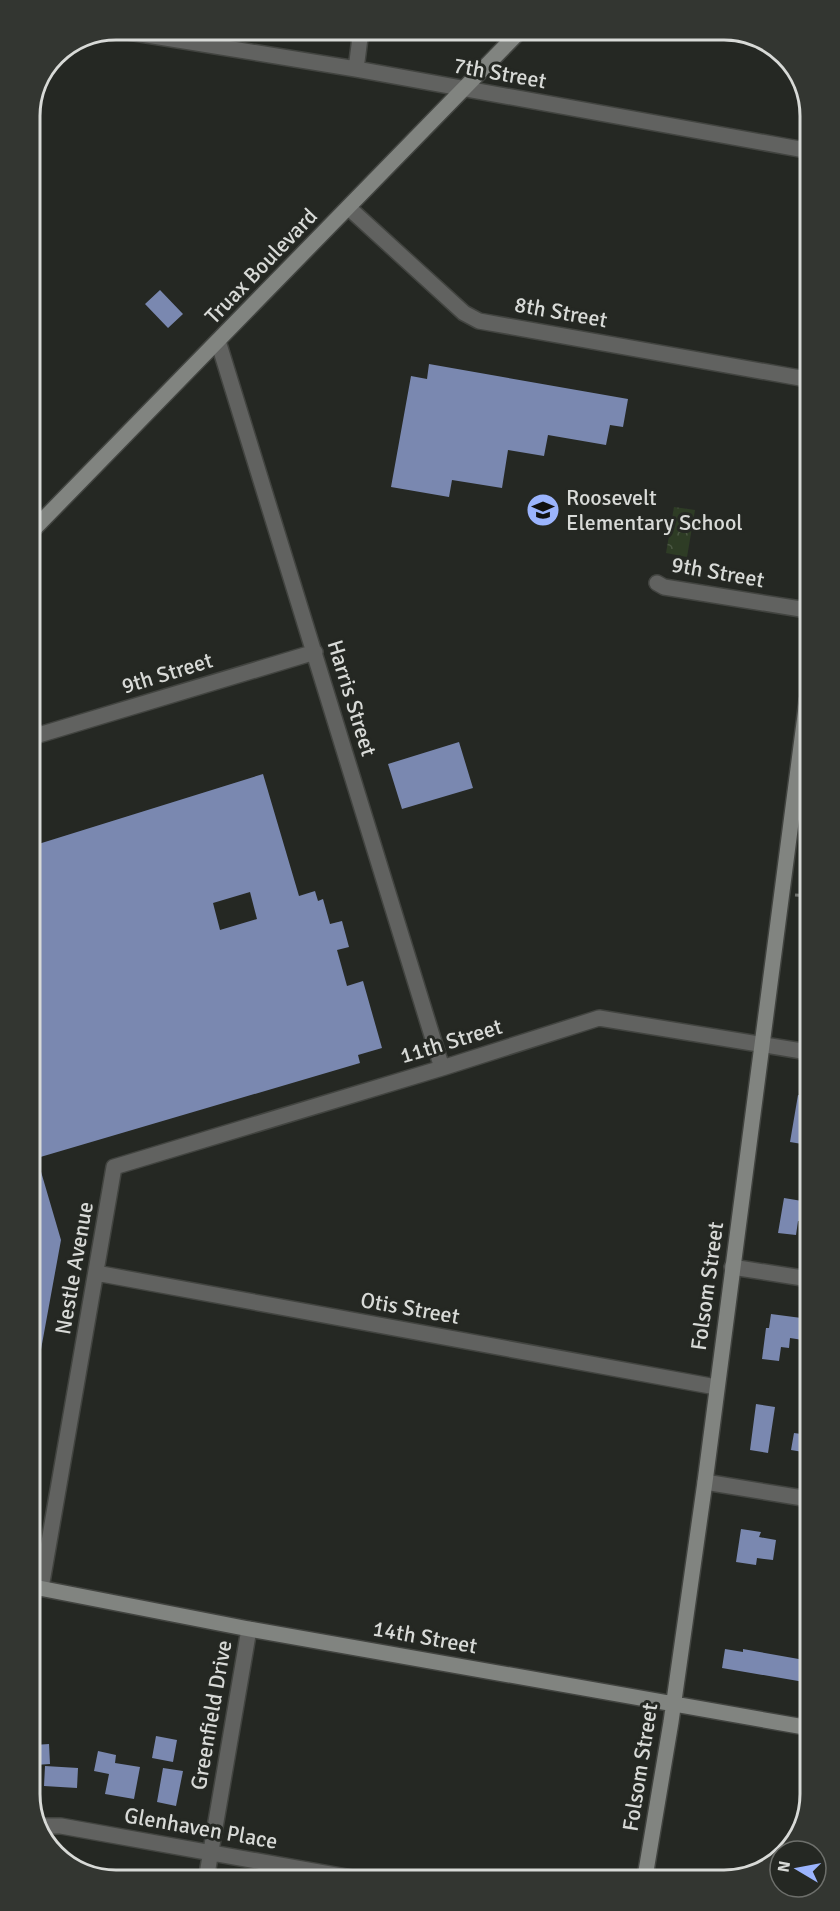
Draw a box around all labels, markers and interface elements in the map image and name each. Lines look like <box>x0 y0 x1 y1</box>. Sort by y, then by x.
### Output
street label: 7th Street <box>452 52 549 94</box>
street label: Truax Boulevard <box>199 202 323 330</box>
street label: 8th Street <box>513 291 610 333</box>
place label: Roosevelt Elementary School <box>566 484 743 536</box>
school or university icon: Roosevelt Elementary School <box>525 492 561 528</box>
street label: 9th Street <box>670 551 767 593</box>
street label: Harris Street <box>322 637 383 760</box>
street label: 9th Street <box>118 646 216 700</box>
street label: 11th Street <box>397 1013 506 1069</box>
street label: Nestle Avenue <box>49 1200 99 1336</box>
street label: Folsom Street <box>685 1220 729 1352</box>
street label: Otis Street <box>358 1286 462 1330</box>
street label: 14th Street <box>371 1615 480 1660</box>
street label: Greenfield Drive <box>185 1638 237 1792</box>
street label: Folsom Street <box>617 1701 664 1833</box>
street label: Glenhaven Place <box>122 1801 280 1855</box>
north arrow <box>768 1839 828 1899</box>
text: N <box>773 1859 795 1874</box>

